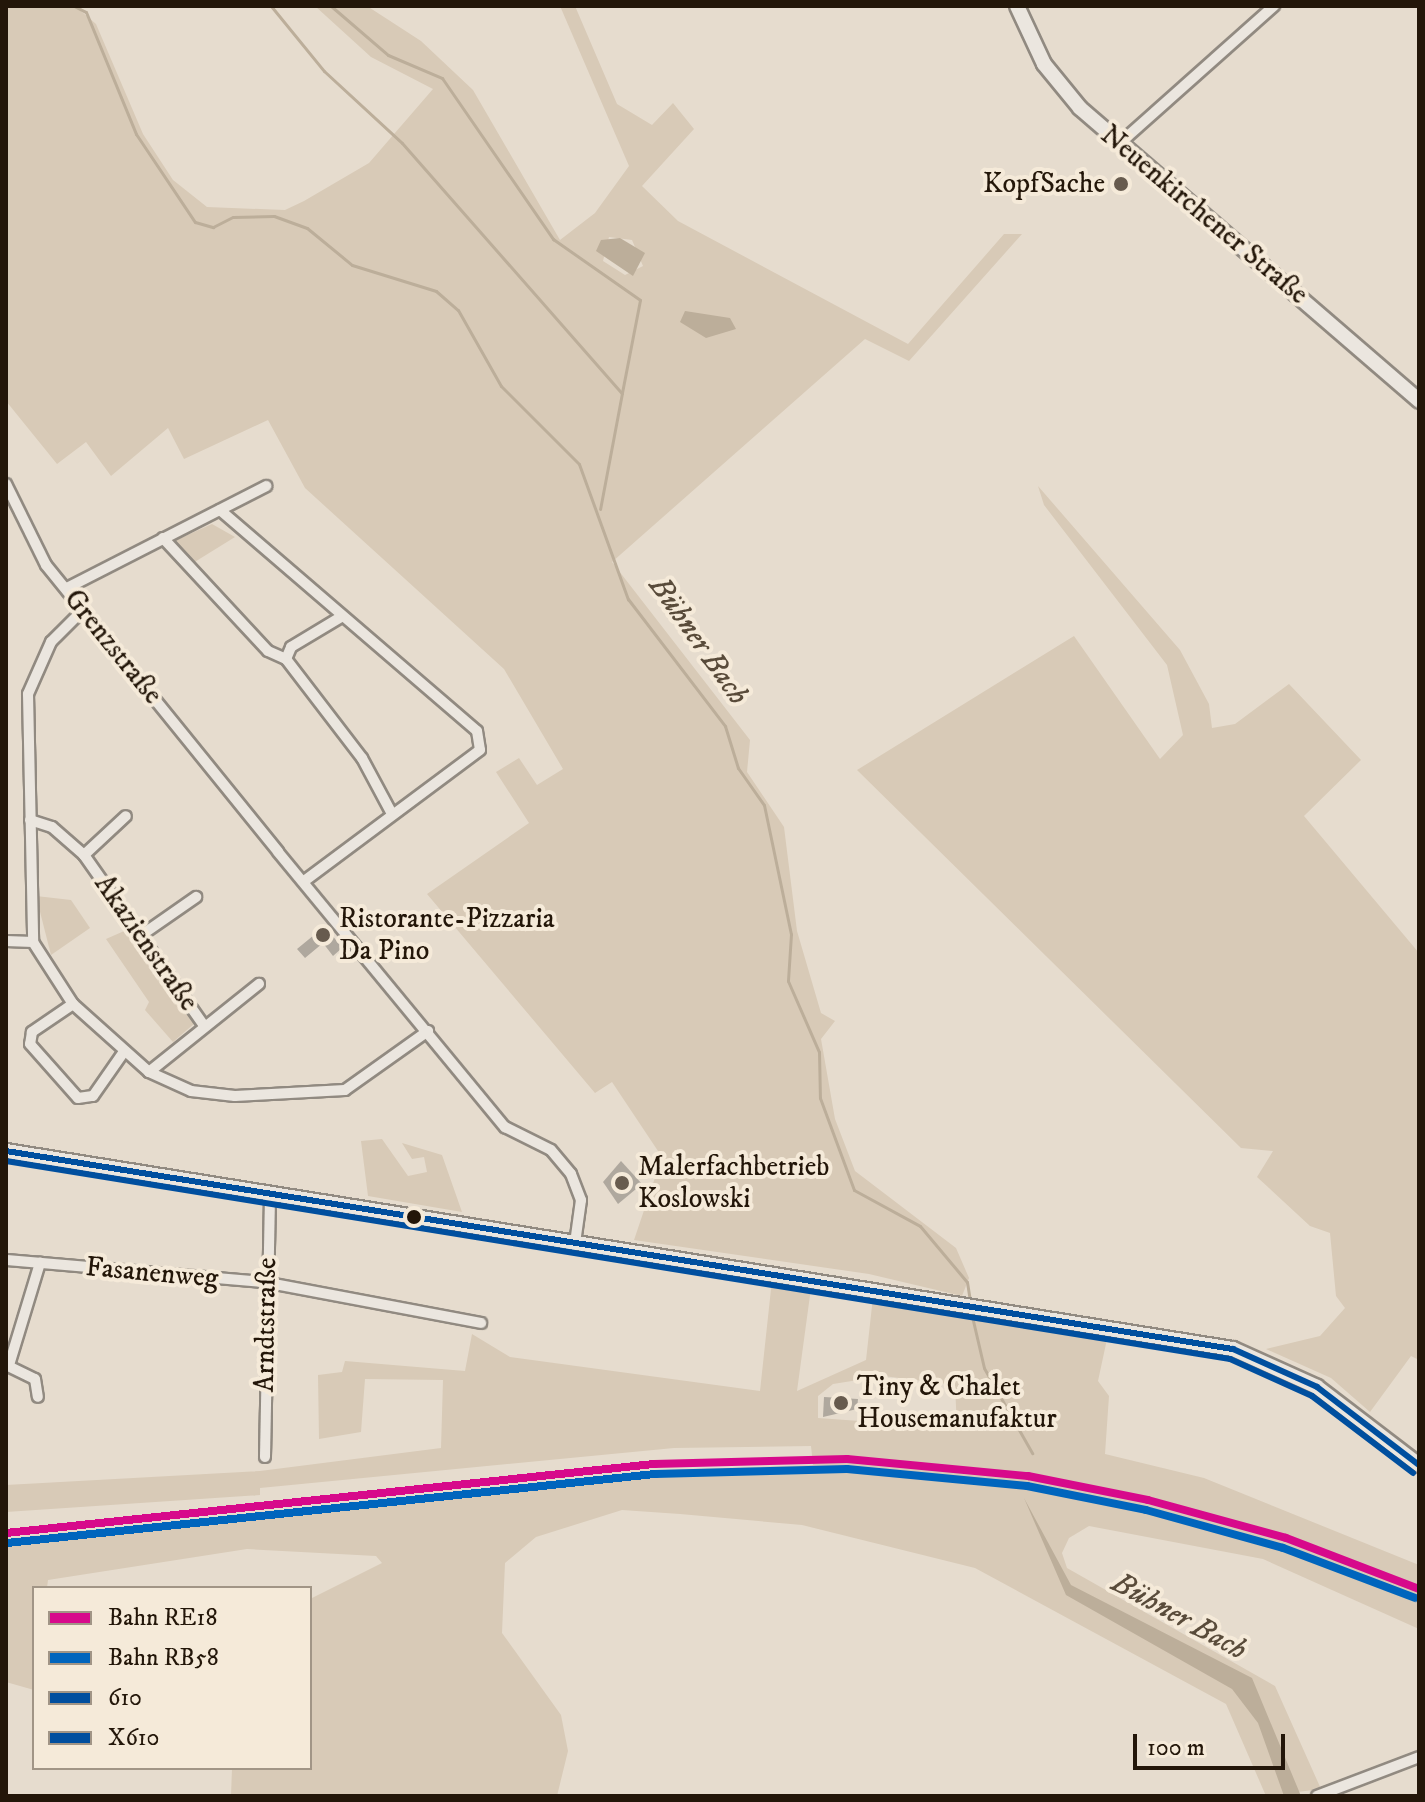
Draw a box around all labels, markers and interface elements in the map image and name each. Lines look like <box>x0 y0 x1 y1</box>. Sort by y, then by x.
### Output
street label: Neuenkirchener Straße <box>1093 118 1315 312</box>
place label: KopfSache <box>983 167 1105 201</box>
marker: KopfSache <box>1112 175 1130 193</box>
water label: Bühner Bach <box>641 570 755 712</box>
street label: Grenzstraße <box>57 583 169 711</box>
street label: Akazienstraße <box>87 869 205 1017</box>
place label: Ristorante-Pizzaria Da Pino <box>339 902 555 968</box>
marker: Ristorante-Pizzaria Da Pino <box>314 926 332 944</box>
place label: Malerfachbetrieb Koslowski <box>638 1150 829 1216</box>
marker: Malerfachbetrieb Koslowski <box>613 1174 631 1192</box>
unlabelled marker <box>406 1209 422 1225</box>
street label: Fasanenweg <box>84 1250 220 1296</box>
street label: Arndtstraße <box>248 1257 284 1393</box>
place label: Tiny & Chalet Housemanufaktur <box>857 1370 1057 1436</box>
marker: Tiny & Chalet Housemanufaktur <box>832 1394 850 1412</box>
water label: Bühner Bach <box>1105 1565 1253 1669</box>
legend <box>32 1586 312 1770</box>
text: Bahn RE18 <box>108 1603 217 1633</box>
text: Bahn RB58 <box>108 1643 219 1673</box>
text: 610 <box>108 1683 142 1713</box>
scale bar <box>1137 1718 1289 1768</box>
text: X610 <box>108 1723 159 1753</box>
text: 100 m <box>1147 1733 1205 1763</box>

